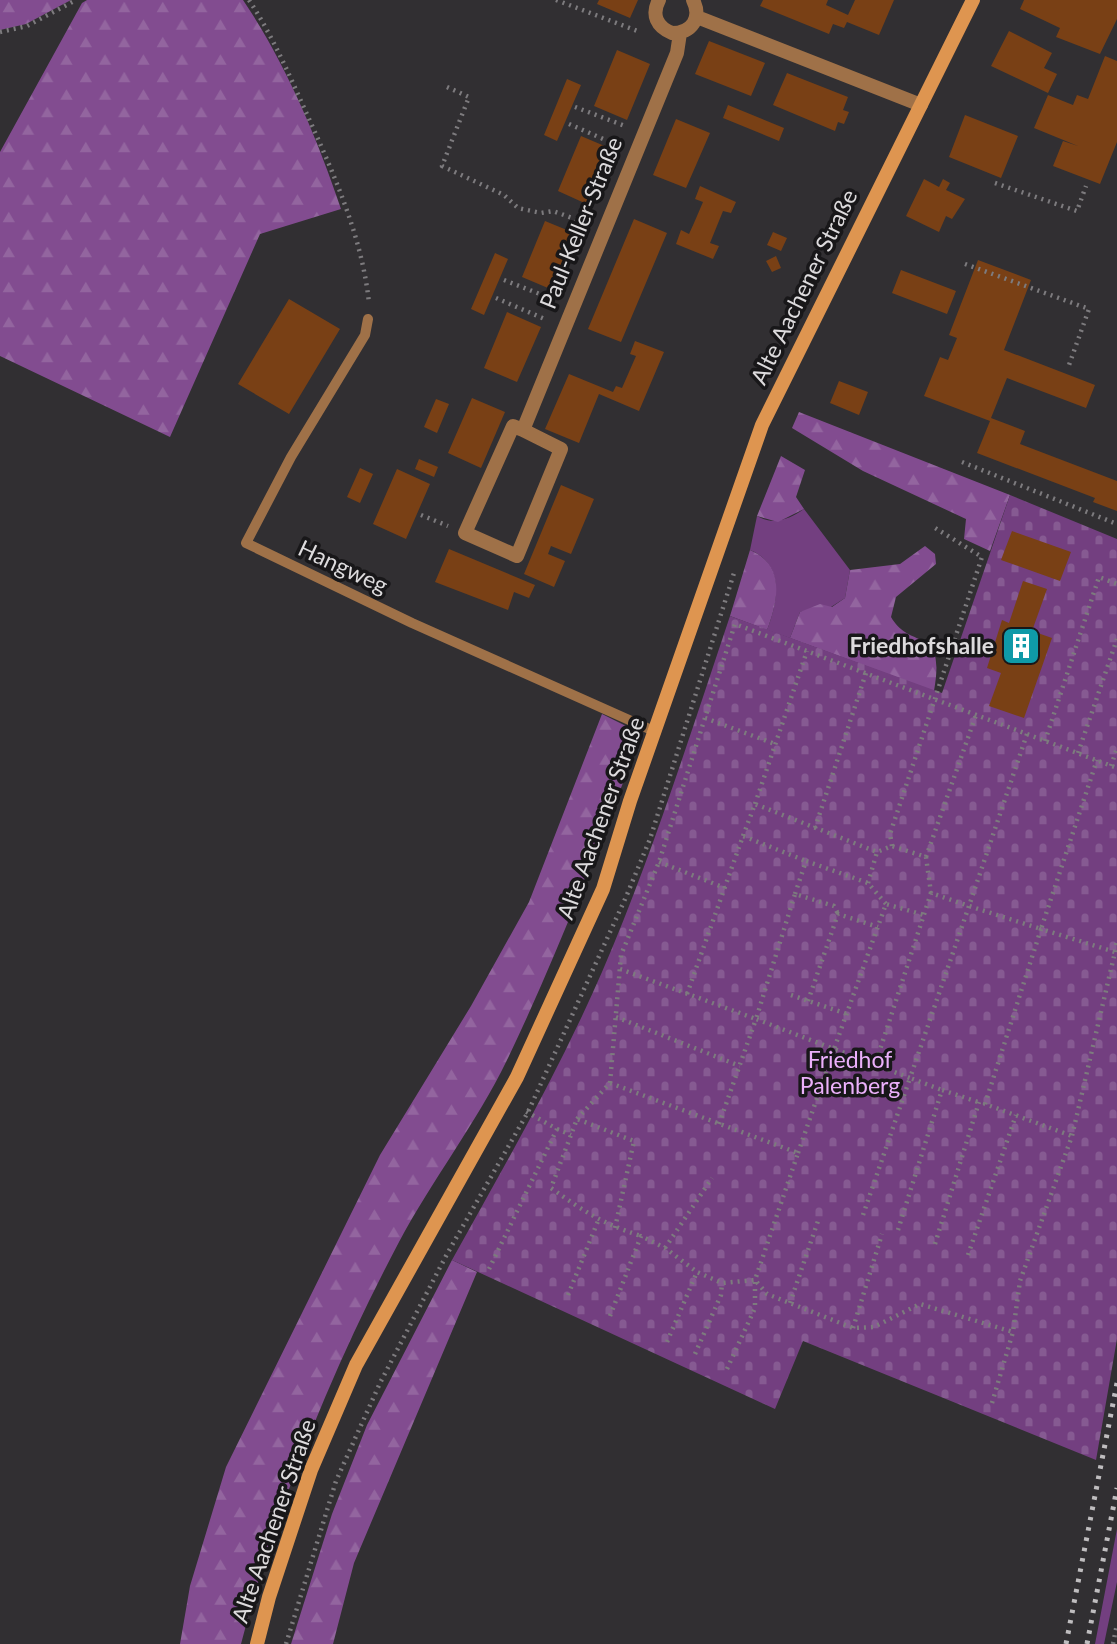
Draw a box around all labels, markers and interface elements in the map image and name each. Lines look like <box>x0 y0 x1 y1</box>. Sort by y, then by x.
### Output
street label: Paul-Keller-Straße <box>533 133 627 313</box>
street label: Alte Aachener Straße <box>744 185 862 389</box>
street label: Hangweg <box>294 533 393 599</box>
building icon: Friedhofshalle <box>1000 625 1042 667</box>
place label: Friedhofshalle <box>850 631 994 659</box>
street label: Alte Aachener Straße <box>550 713 650 923</box>
park label: Friedhof Palenberg <box>800 1045 900 1099</box>
street label: Alte Aachener Straße <box>225 1415 321 1626</box>

